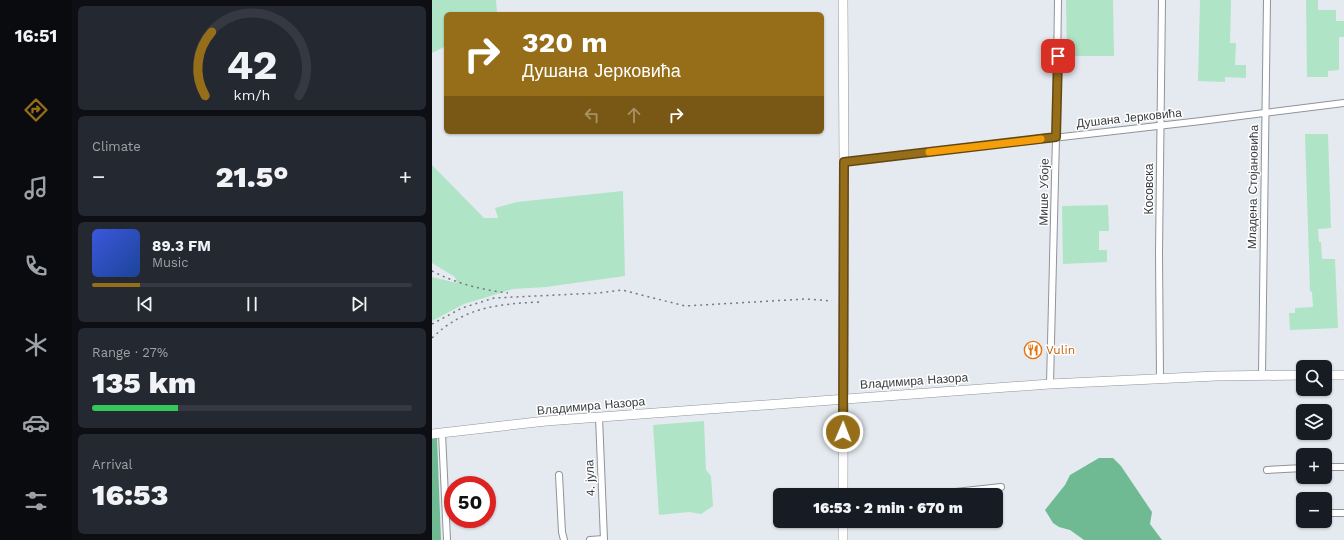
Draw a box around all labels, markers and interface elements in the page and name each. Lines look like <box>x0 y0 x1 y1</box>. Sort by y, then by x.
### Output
text: 16:51 <box>15 25 57 46</box>
text: 320 m <box>522 26 608 59</box>
icon: right <box>456 28 508 80</box>
pin <box>1041 39 1075 73</box>
text: 42 <box>226 40 278 89</box>
icon: arrive <box>1047 45 1069 67</box>
text: Душана Јерковића <box>522 60 681 81</box>
text: km/h <box>234 87 270 103</box>
icon: directions <box>22 96 50 124</box>
icon: left <box>581 104 603 126</box>
icon: ahead <box>623 104 645 126</box>
icon: right <box>665 104 687 126</box>
street label: Душана Јерковића <box>1076 105 1183 130</box>
street label: Младена Стојановића <box>1245 124 1261 249</box>
text: Climate <box>92 139 141 154</box>
street label: Мише Убоје <box>1036 158 1052 226</box>
text: 21.5° <box>215 159 289 194</box>
street label: Косовска <box>1142 163 1156 214</box>
text: − <box>92 164 105 189</box>
text: + <box>399 164 412 189</box>
icon: music <box>22 174 50 202</box>
text: 89.3 FM <box>152 237 211 255</box>
icon: phone <box>22 252 50 280</box>
text: Music <box>152 255 189 270</box>
icon: previous <box>134 293 156 315</box>
icon: pause <box>241 293 263 315</box>
icon: next <box>348 293 370 315</box>
icon: climate <box>22 331 50 359</box>
restaurant icon: Vulin <box>1023 340 1043 360</box>
place label: Vulin <box>1046 343 1075 357</box>
text: Range · 27% <box>92 345 168 360</box>
map controls <box>1296 360 1332 528</box>
button: search <box>1296 360 1332 396</box>
text: 135 km <box>92 365 196 400</box>
street label: Владимира Назора <box>859 370 969 392</box>
street label: Владимира Назора <box>536 394 646 418</box>
button: layers <box>1296 404 1332 440</box>
icon: car <box>22 409 50 437</box>
position arrow <box>822 411 864 453</box>
button: + <box>1296 448 1332 484</box>
text: Arrival <box>92 457 133 472</box>
street label: 4. јула <box>582 459 598 497</box>
speed limit sign: 50 <box>444 476 496 528</box>
text: 16:53 <box>92 477 168 512</box>
icon: filters <box>22 487 50 515</box>
button: − <box>1296 492 1332 528</box>
text: 16:53 · 2 min · 670 m <box>813 499 963 517</box>

